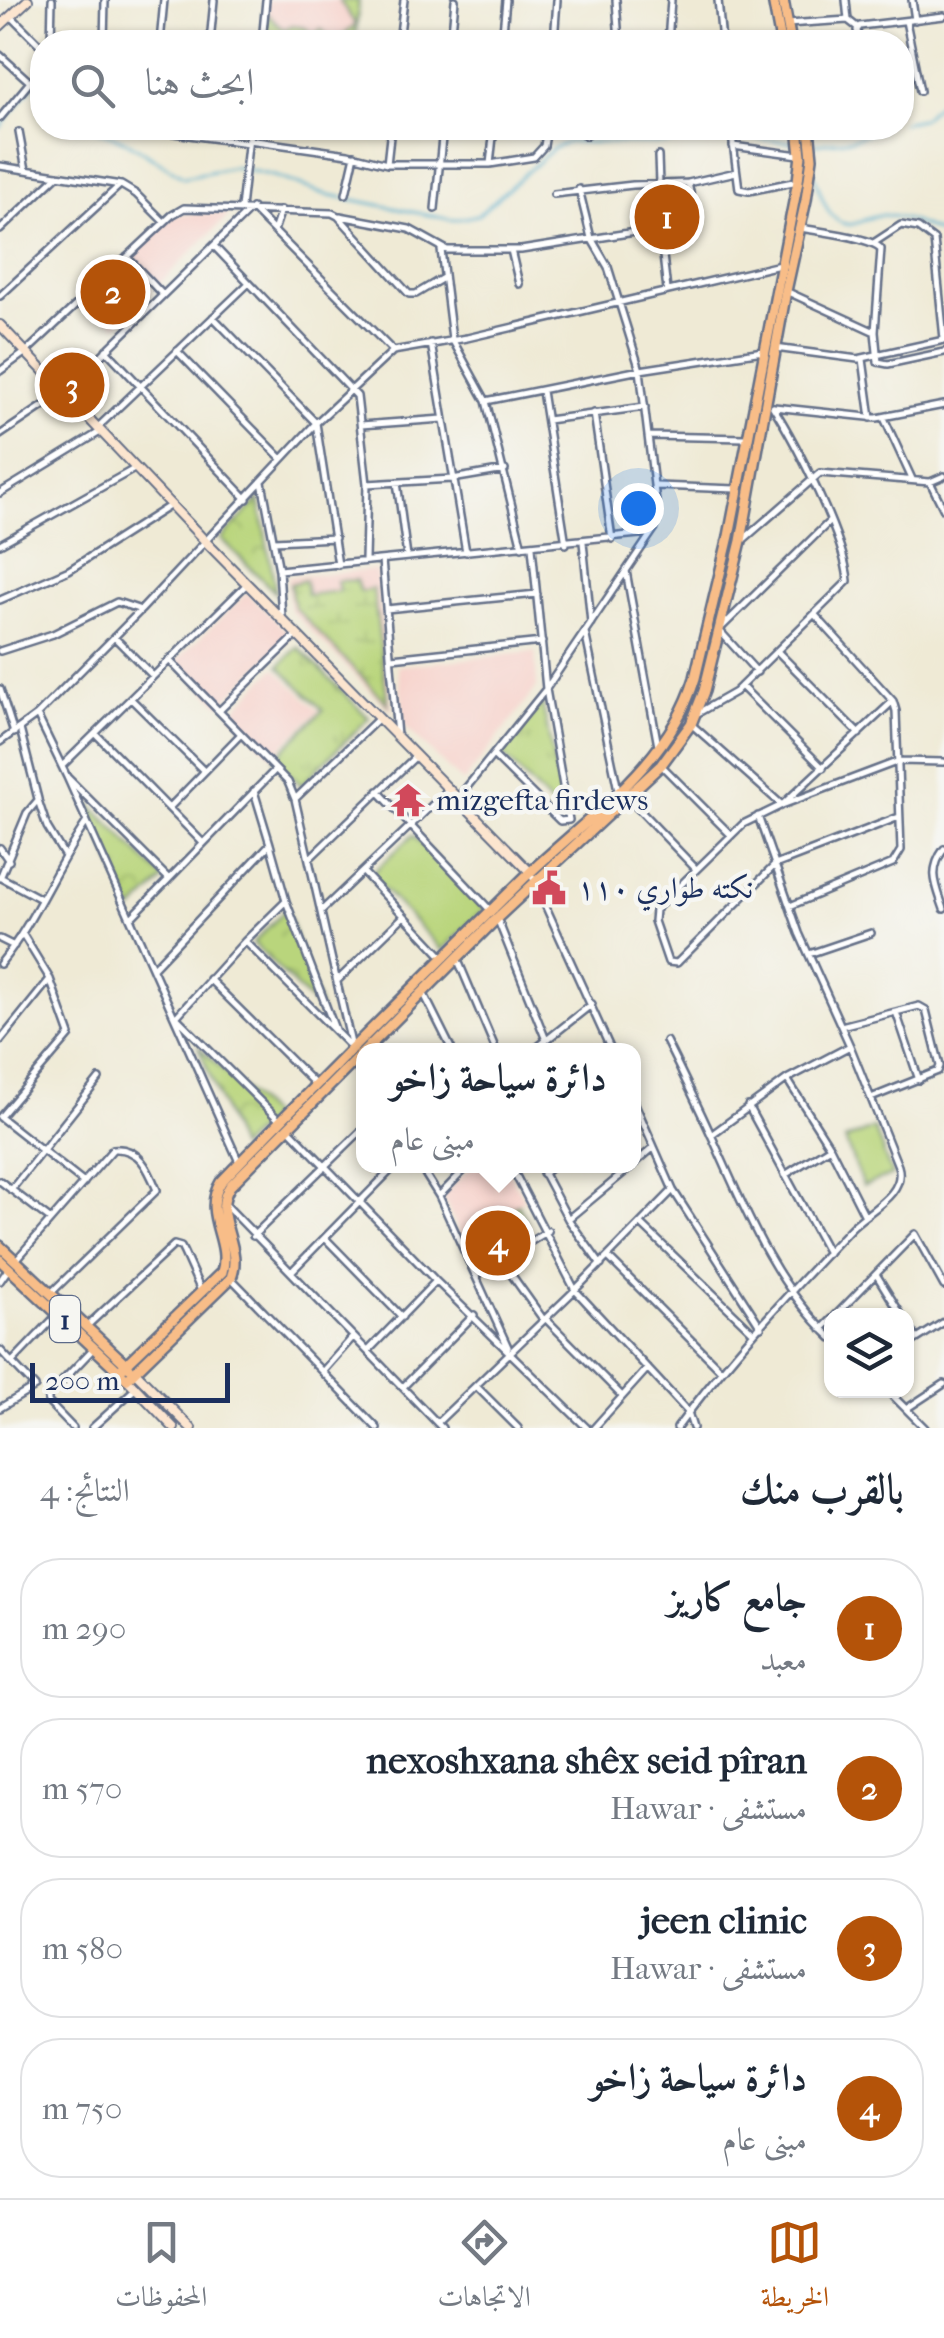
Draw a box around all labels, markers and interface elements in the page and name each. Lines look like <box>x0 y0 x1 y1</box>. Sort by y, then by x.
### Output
search box <box>30 30 914 140</box>
icon: search <box>65 58 120 113</box>
text: ابحث هنا <box>145 60 255 105</box>
pin: 1 <box>634 180 700 254</box>
pin: 2 <box>80 254 146 330</box>
pin: 3 <box>40 348 104 422</box>
your location <box>613 483 664 534</box>
temple icon: mizgefta firdews <box>389 781 427 819</box>
place label: mizgefta firdews <box>436 783 648 818</box>
public building icon: نكته طواري ١١٠ <box>530 869 568 907</box>
place label: نكته طواري ١١٠ <box>577 871 753 912</box>
popup <box>356 1043 641 1173</box>
text: دائرة سياحة زاخو <box>390 1055 607 1100</box>
text: مبنى عام <box>390 1121 475 1158</box>
pin: 4 <box>466 1206 530 1280</box>
road number: 1 <box>50 1296 80 1342</box>
map controls <box>824 1308 914 1398</box>
button: layers <box>824 1308 914 1398</box>
scale bar <box>30 1358 230 1402</box>
text: 200 m <box>45 1364 120 1397</box>
text: بالقرب منك <box>740 1465 904 1514</box>
text: النتائج: 4 <box>40 1472 130 1509</box>
text: جامع كاريز <box>668 1575 807 1620</box>
text: 290 m <box>42 1610 126 1647</box>
text: 1 <box>864 1610 875 1647</box>
text: معبد <box>760 1641 807 1678</box>
text: nexoshxana shêx seid pîran <box>366 1738 807 1783</box>
text: 570 m <box>42 1770 122 1807</box>
text: 2 <box>861 1770 878 1807</box>
text: مستشفى · Hawar <box>610 1790 807 1827</box>
text: jeen clinic <box>641 1898 807 1943</box>
text: 580 m <box>42 1930 123 1967</box>
text: 3 <box>863 1930 876 1967</box>
text: مستشفى · Hawar <box>610 1950 807 1987</box>
text: دائرة سياحة زاخو <box>590 2055 807 2100</box>
text: 750 m <box>42 2090 122 2127</box>
text: 4 <box>860 2090 879 2127</box>
text: مبنى عام <box>722 2121 807 2158</box>
tab: المحفوظات <box>115 2215 207 2324</box>
tab: الاتجاهات <box>437 2215 531 2324</box>
tab: الخريطة <box>761 2215 829 2324</box>

